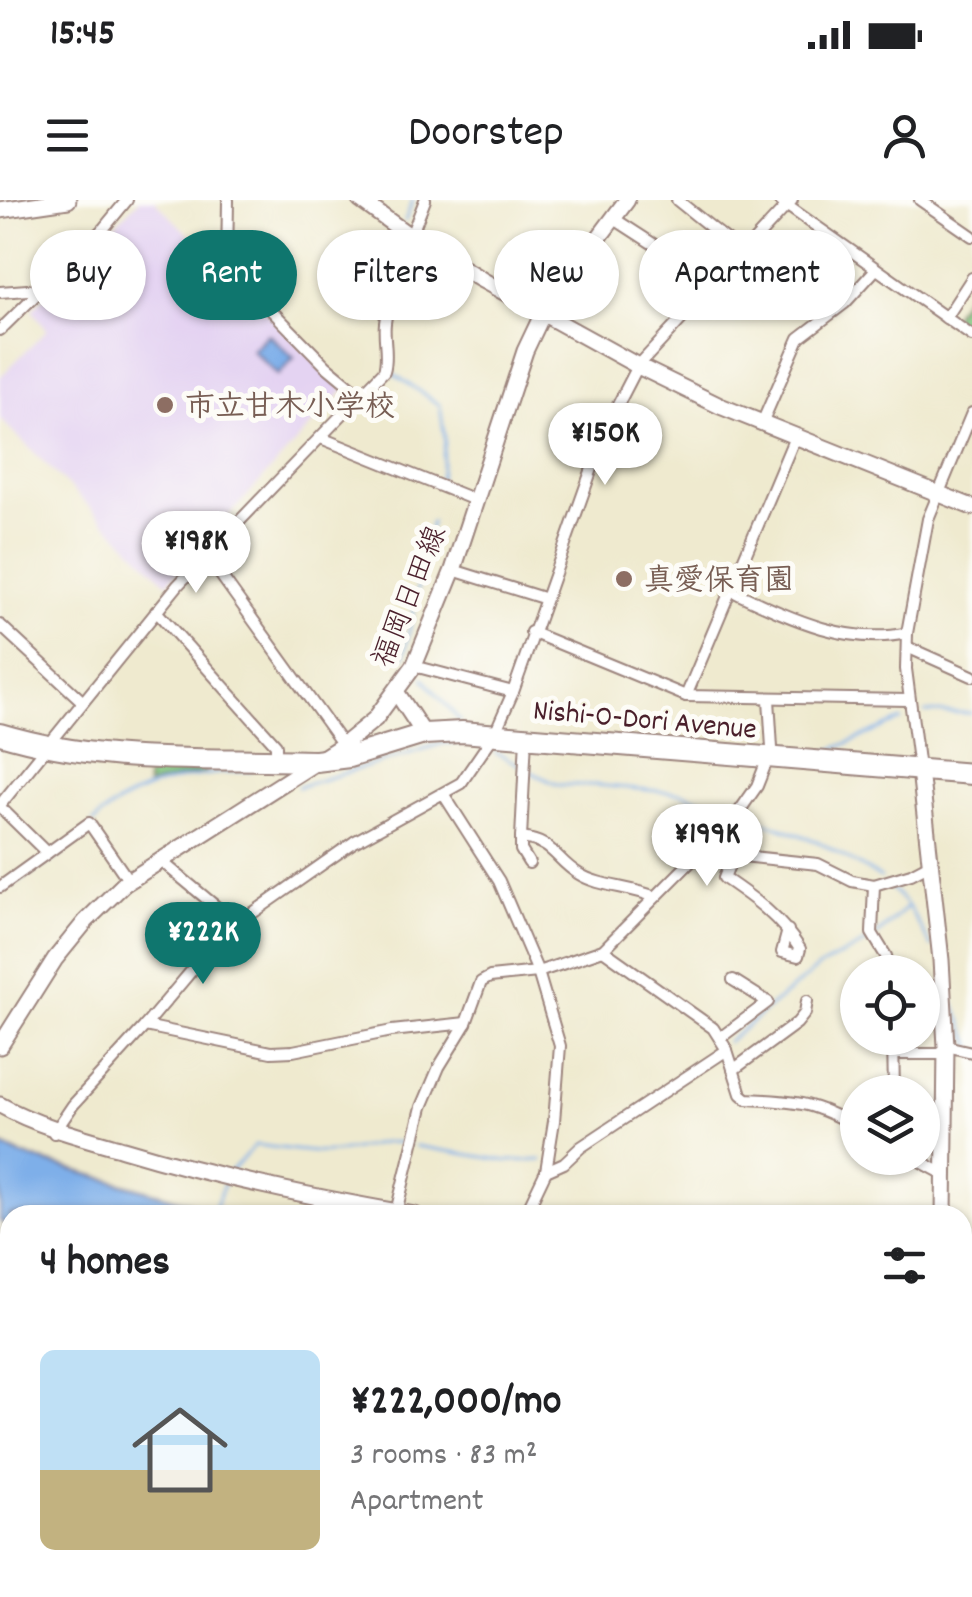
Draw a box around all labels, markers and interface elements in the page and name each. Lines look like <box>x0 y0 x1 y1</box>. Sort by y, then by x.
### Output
text: 15:45 <box>50 8 116 63</box>
text: Doorstep <box>408 103 564 167</box>
icon: menu <box>40 108 95 163</box>
icon: person <box>877 108 932 163</box>
chip: Buy <box>30 230 146 320</box>
chip: Rent <box>166 230 297 320</box>
chip: Filters <box>317 230 474 320</box>
chip: New <box>494 230 619 320</box>
chip: Apartment <box>639 230 855 320</box>
place label: 市立甘木小学校 <box>185 388 395 431</box>
marker: 市立甘木小学校 <box>154 394 176 416</box>
pin: ¥150K <box>535 403 675 488</box>
text: ¥150K <box>570 412 640 458</box>
pin: ¥198K <box>126 511 266 596</box>
text: ¥198K <box>164 520 228 566</box>
street label: 福岡日田線 <box>364 520 460 675</box>
place label: 真愛保育園 <box>644 562 794 605</box>
marker: 真愛保育園 <box>613 568 635 590</box>
street label: Nishi-O-Dori Avenue <box>531 691 758 754</box>
pin: ¥199K <box>637 804 777 889</box>
text: ¥199K <box>674 813 740 859</box>
pin: ¥222K <box>133 902 273 987</box>
text: ¥222K <box>167 911 239 957</box>
map controls <box>840 955 940 1175</box>
button: locate <box>840 955 940 1055</box>
button: layers <box>840 1075 940 1175</box>
text: 4 homes <box>40 1235 170 1295</box>
icon: filters <box>877 1238 932 1293</box>
text: ¥222,000/mo <box>350 1374 562 1434</box>
icon: home <box>120 1390 240 1510</box>
text: 3 rooms · 83 m² <box>350 1434 537 1480</box>
text: Apartment <box>350 1480 484 1526</box>

